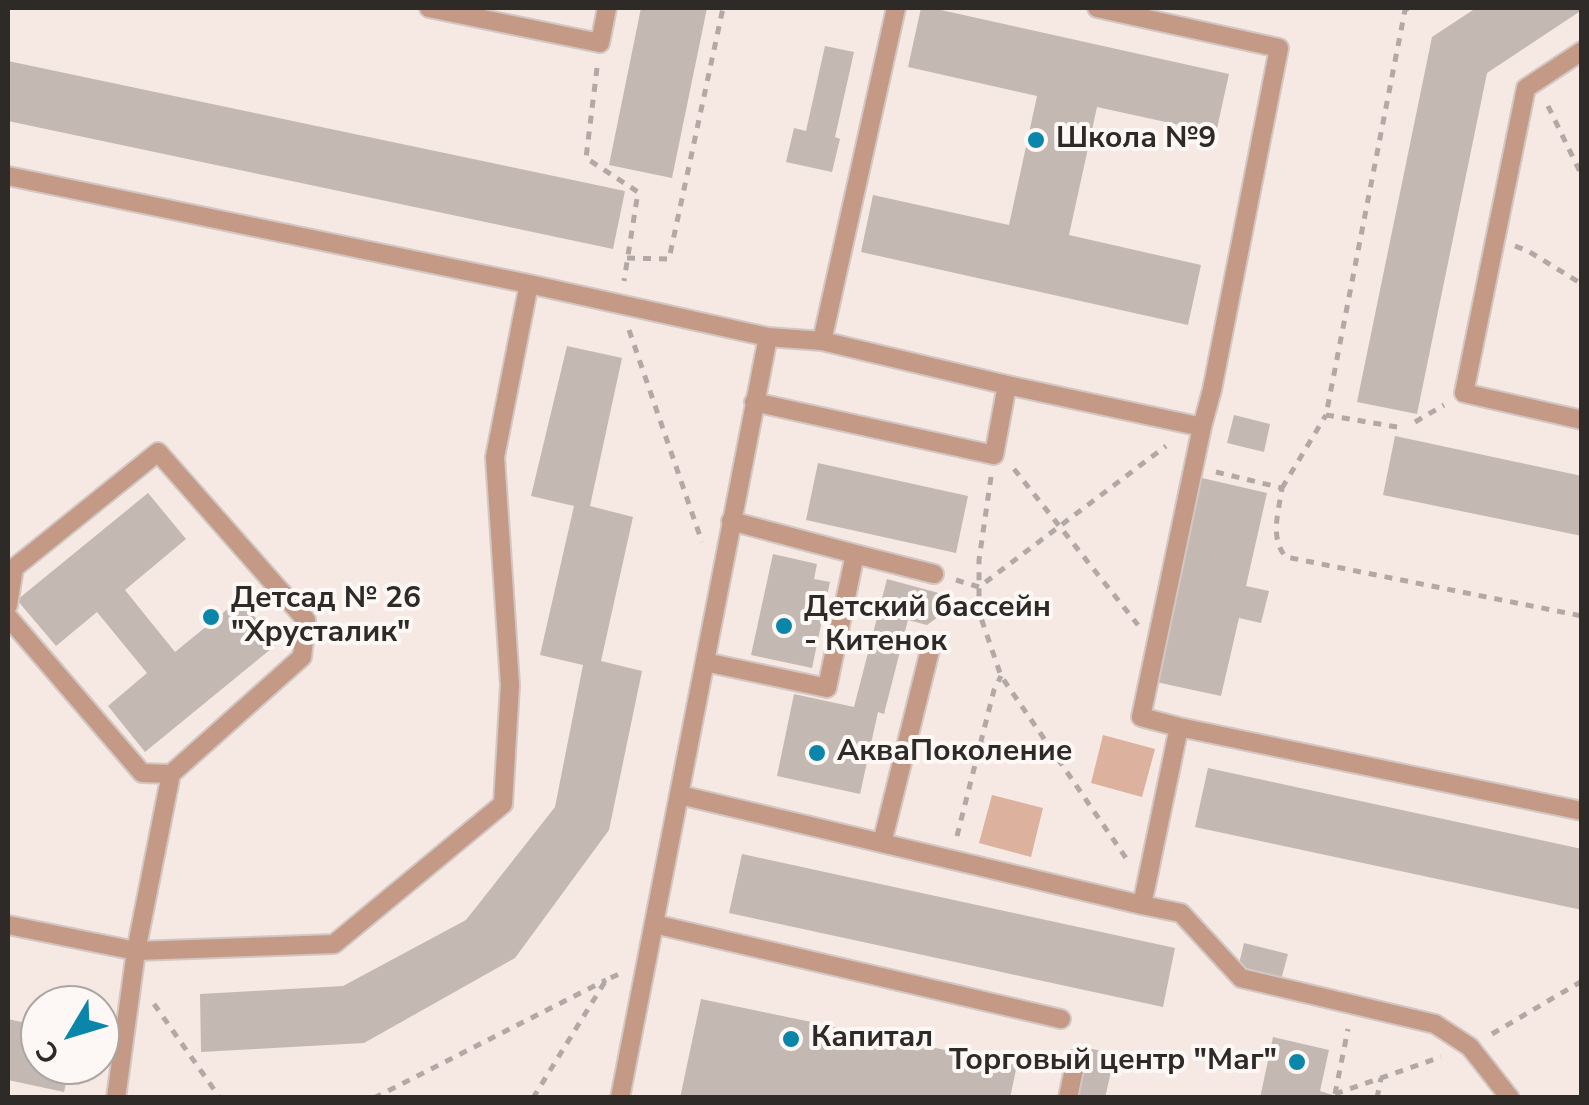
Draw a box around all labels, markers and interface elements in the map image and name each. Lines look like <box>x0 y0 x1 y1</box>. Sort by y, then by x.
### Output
place label: Школа №9 <box>1056 122 1216 158</box>
marker: Школа №9 <box>1025 129 1047 151</box>
place label: Детсад № 26 "Хрусталик" <box>231 582 421 652</box>
place label: Детский бассейн - Китенок <box>804 591 1051 662</box>
marker: Детсад № 26 "Хрусталик" <box>200 606 222 628</box>
marker: Детский бассейн - Китенок <box>773 615 795 637</box>
place label: АкваПоколение <box>837 735 1072 771</box>
marker: АкваПоколение <box>806 742 828 764</box>
north arrow <box>20 985 120 1085</box>
place label: Капитал <box>811 1021 933 1057</box>
marker: Капитал <box>780 1028 802 1050</box>
text: С <box>27 1033 69 1071</box>
place label: Торговый центр "Маг" <box>949 1044 1277 1080</box>
marker: Торговый центр "Маг" <box>1286 1051 1308 1073</box>

